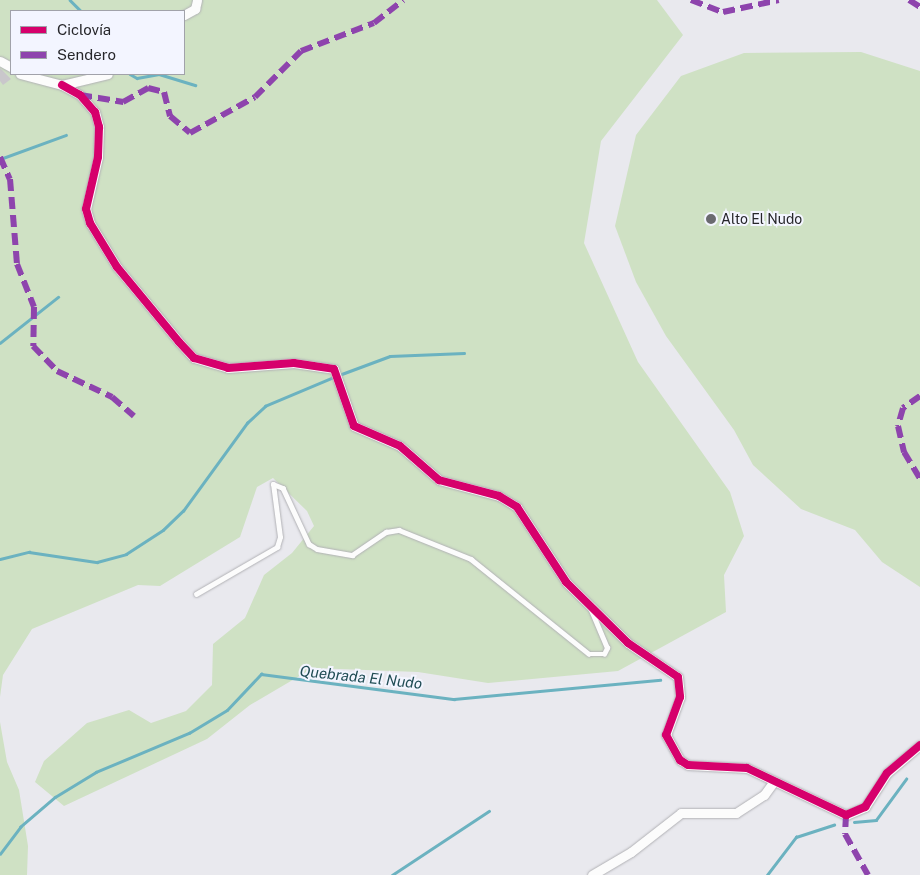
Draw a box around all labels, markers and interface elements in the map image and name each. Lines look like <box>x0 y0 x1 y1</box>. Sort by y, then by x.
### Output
legend <box>10 10 185 75</box>
text: Ciclovía <box>57 21 111 38</box>
text: Sendero <box>57 46 116 63</box>
place label: Alto El Nudo <box>721 211 802 227</box>
marker: Alto El Nudo <box>705 213 717 225</box>
water label: Quebrada El Nudo <box>299 662 423 692</box>

